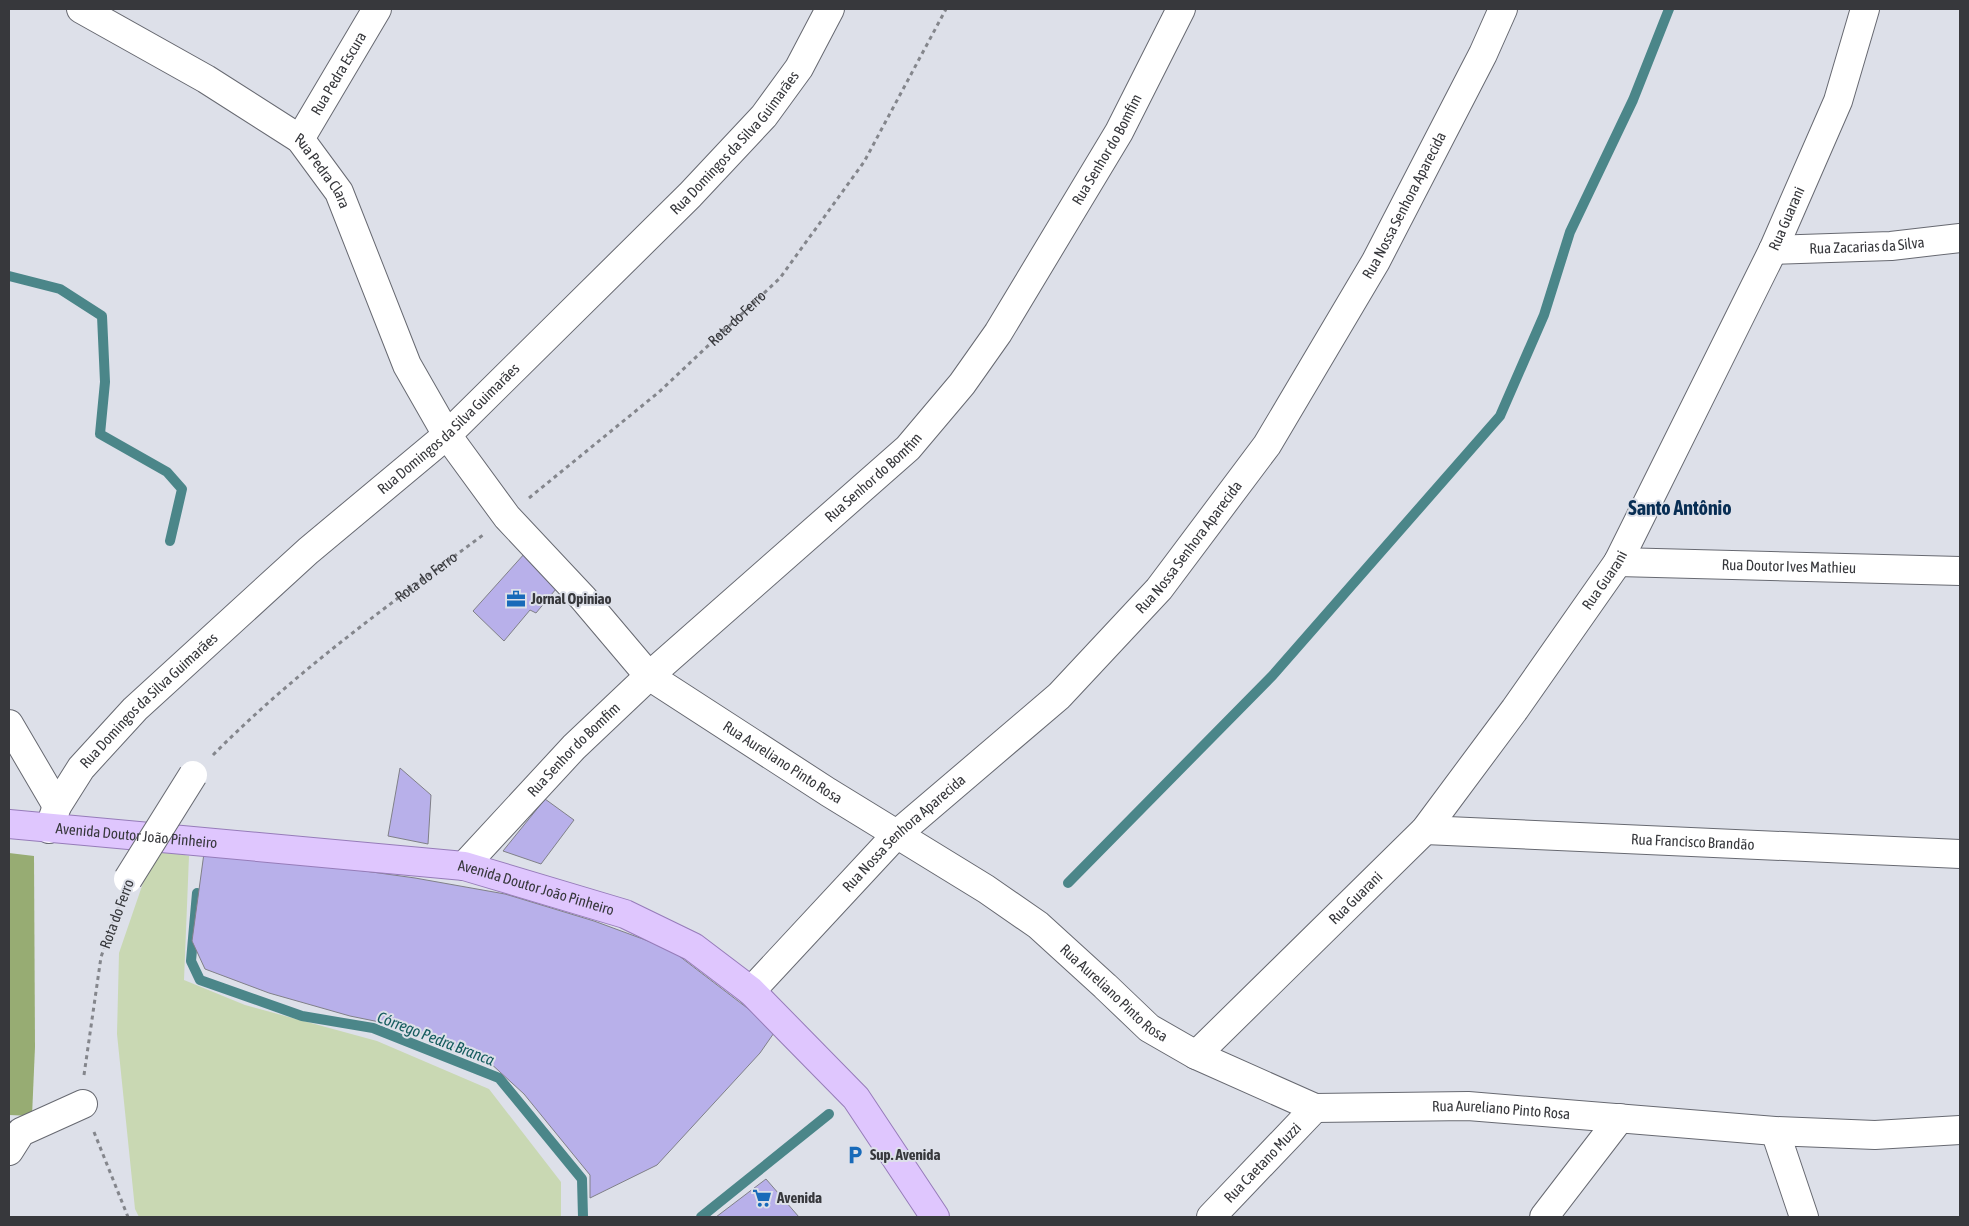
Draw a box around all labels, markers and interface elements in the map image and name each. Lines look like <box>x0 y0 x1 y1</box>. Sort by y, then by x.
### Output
street label: Rua Pedra Escura <box>307 29 369 118</box>
street label: Rua Domingos da Silva Guimarães <box>667 67 802 218</box>
street label: Rua Senhor do Bomfim <box>1068 91 1145 208</box>
street label: Rua Pedra Clara <box>292 129 354 211</box>
street label: Rua Nossa Senhora Aparecida <box>1359 129 1449 281</box>
street label: Rua Guarani <box>1765 184 1808 253</box>
street label: Rua Zacarias da Silva <box>1809 233 1925 257</box>
street label: Rota do Ferro <box>704 287 769 349</box>
street label: Rua Domingos da Silva Guimarães <box>374 359 523 497</box>
street label: Rua Senhor do Bomfim <box>821 429 925 525</box>
street label: Rua Nossa Senhora Aparecida <box>1132 477 1245 617</box>
district label: Santo Antônio <box>1628 496 1732 519</box>
street label: Rota do Ferro <box>392 548 460 605</box>
street label: Rua Guarani <box>1578 548 1630 613</box>
street label: Rua Doutor Ives Mathieu <box>1722 556 1856 576</box>
office icon: Jornal Opiniao <box>505 588 527 610</box>
place label: Jornal Opiniao <box>530 590 612 607</box>
street label: Rua Domingos da Silva Guimarães <box>76 629 221 771</box>
street label: Rua Senhor do Bomfim <box>524 699 623 800</box>
street label: Rua Aureliano Pinto Rosa <box>720 717 845 807</box>
street label: Rua Nossa Senhora Aparecida <box>839 771 969 895</box>
street label: Avenida Doutor João Pinheiro <box>55 819 218 851</box>
street label: Rua Francisco Brandão <box>1631 830 1755 853</box>
street label: Avenida Doutor João Pinheiro <box>457 856 616 918</box>
street label: Rua Guarani <box>1325 868 1386 927</box>
street label: Rota do Ferro <box>96 877 137 951</box>
street label: Rua Aureliano Pinto Rosa <box>1057 940 1171 1045</box>
water label: Córrego Pedra Branca <box>375 1007 498 1070</box>
street label: Rua Aureliano Pinto Rosa <box>1432 1097 1571 1122</box>
street label: Rua Caetano Muzzi <box>1220 1119 1304 1206</box>
parking icon: Sup. Avenida <box>844 1144 866 1166</box>
place label: Sup. Avenida <box>870 1146 940 1163</box>
supermarket icon: Avenida <box>751 1187 773 1209</box>
place label: Avenida <box>776 1189 822 1206</box>

